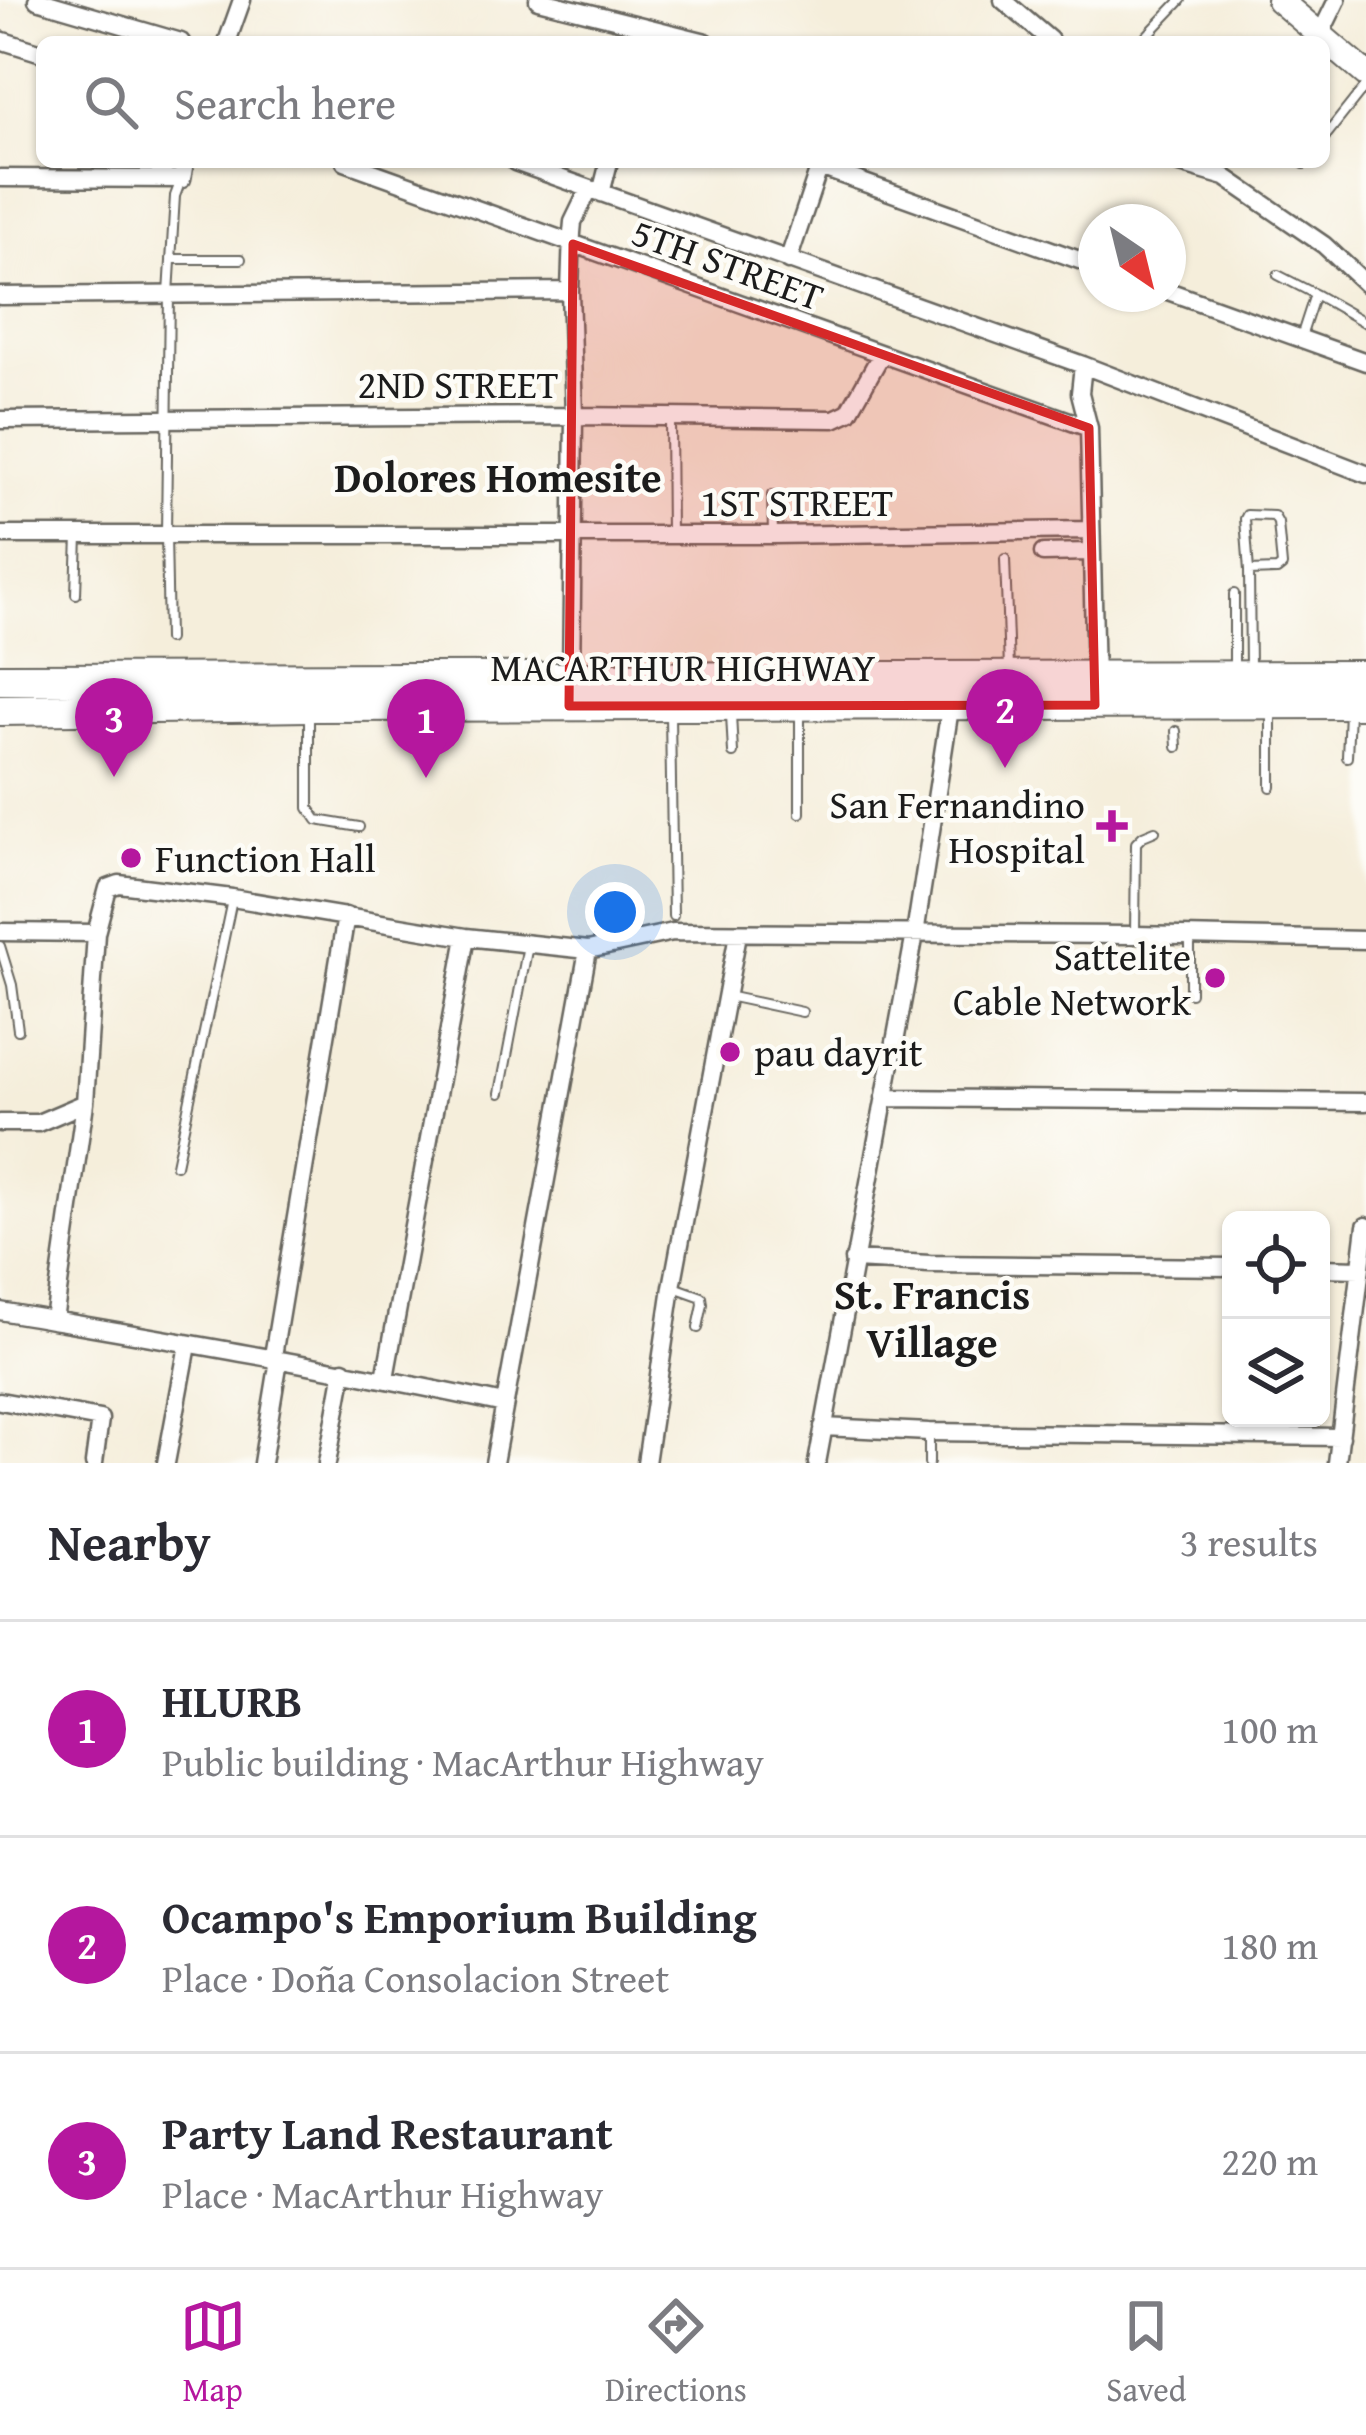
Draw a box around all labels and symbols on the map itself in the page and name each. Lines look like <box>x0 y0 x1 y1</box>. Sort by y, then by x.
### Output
street label: 5TH STREET <box>625 203 832 325</box>
north arrow <box>1078 204 1186 312</box>
street label: 2ND STREET <box>357 355 559 412</box>
district label: Dolores Homesite <box>334 446 662 507</box>
street label: 1ST STREET <box>701 473 894 530</box>
street label: MACARTHUR HIGHWAY <box>490 638 876 695</box>
pin: 2 <box>966 669 1044 768</box>
pin: 3 <box>75 678 153 777</box>
pin: 1 <box>387 679 465 778</box>
place label: San Fernandino Hospital <box>829 775 1085 877</box>
marker: San Fernandino Hospital <box>1096 810 1128 842</box>
place label: Function Hall <box>155 829 376 886</box>
marker: Function Hall <box>118 845 144 871</box>
your location <box>585 882 645 942</box>
place label: Sattelite Cable Network <box>953 927 1191 1029</box>
marker: Sattelite Cable Network <box>1202 965 1228 991</box>
place label: pau dayrit <box>754 1023 923 1080</box>
marker: pau dayrit <box>717 1039 743 1065</box>
district label: St. Francis Village <box>834 1263 1030 1372</box>

